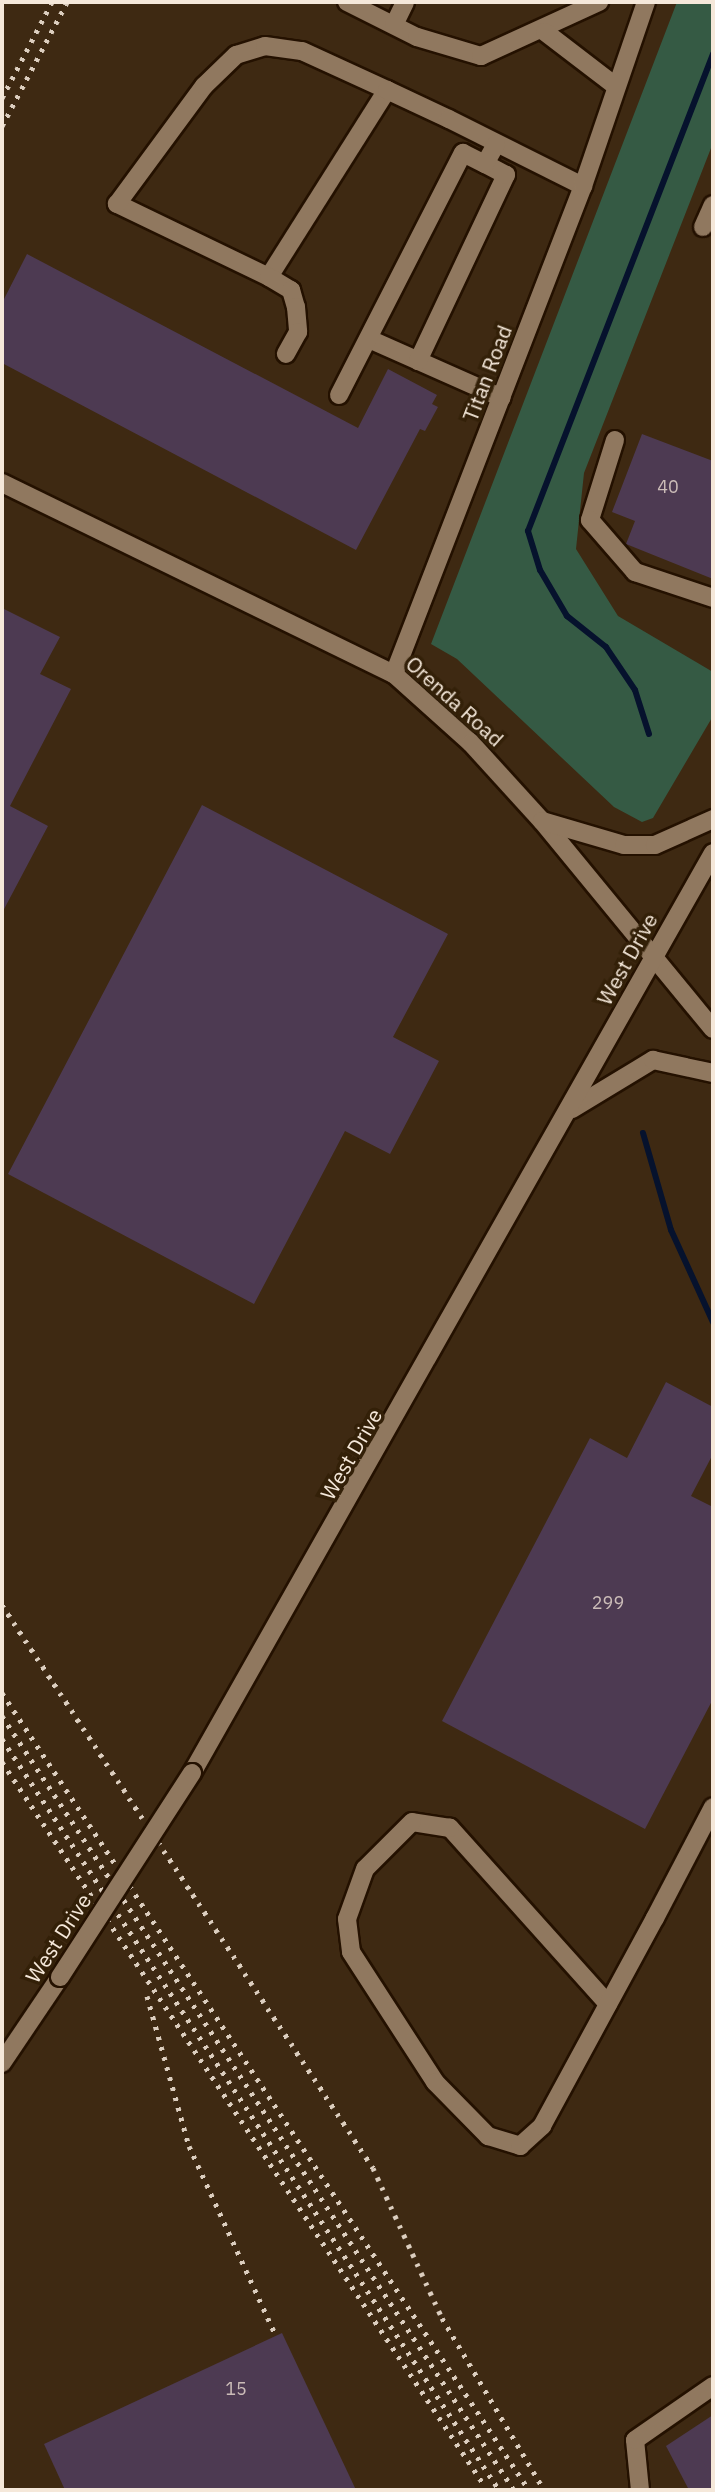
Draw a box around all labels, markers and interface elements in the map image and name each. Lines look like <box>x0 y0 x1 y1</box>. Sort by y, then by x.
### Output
street label: Titan Road <box>457 321 517 425</box>
house number: 40 <box>657 476 679 498</box>
street label: Orenda Road <box>401 651 509 751</box>
street label: West Drive <box>591 909 663 1009</box>
street label: West Drive <box>315 1404 387 1504</box>
house number: 299 <box>592 1592 624 1614</box>
street label: West Drive <box>20 1889 96 1987</box>
house number: 15 <box>225 2378 247 2400</box>

